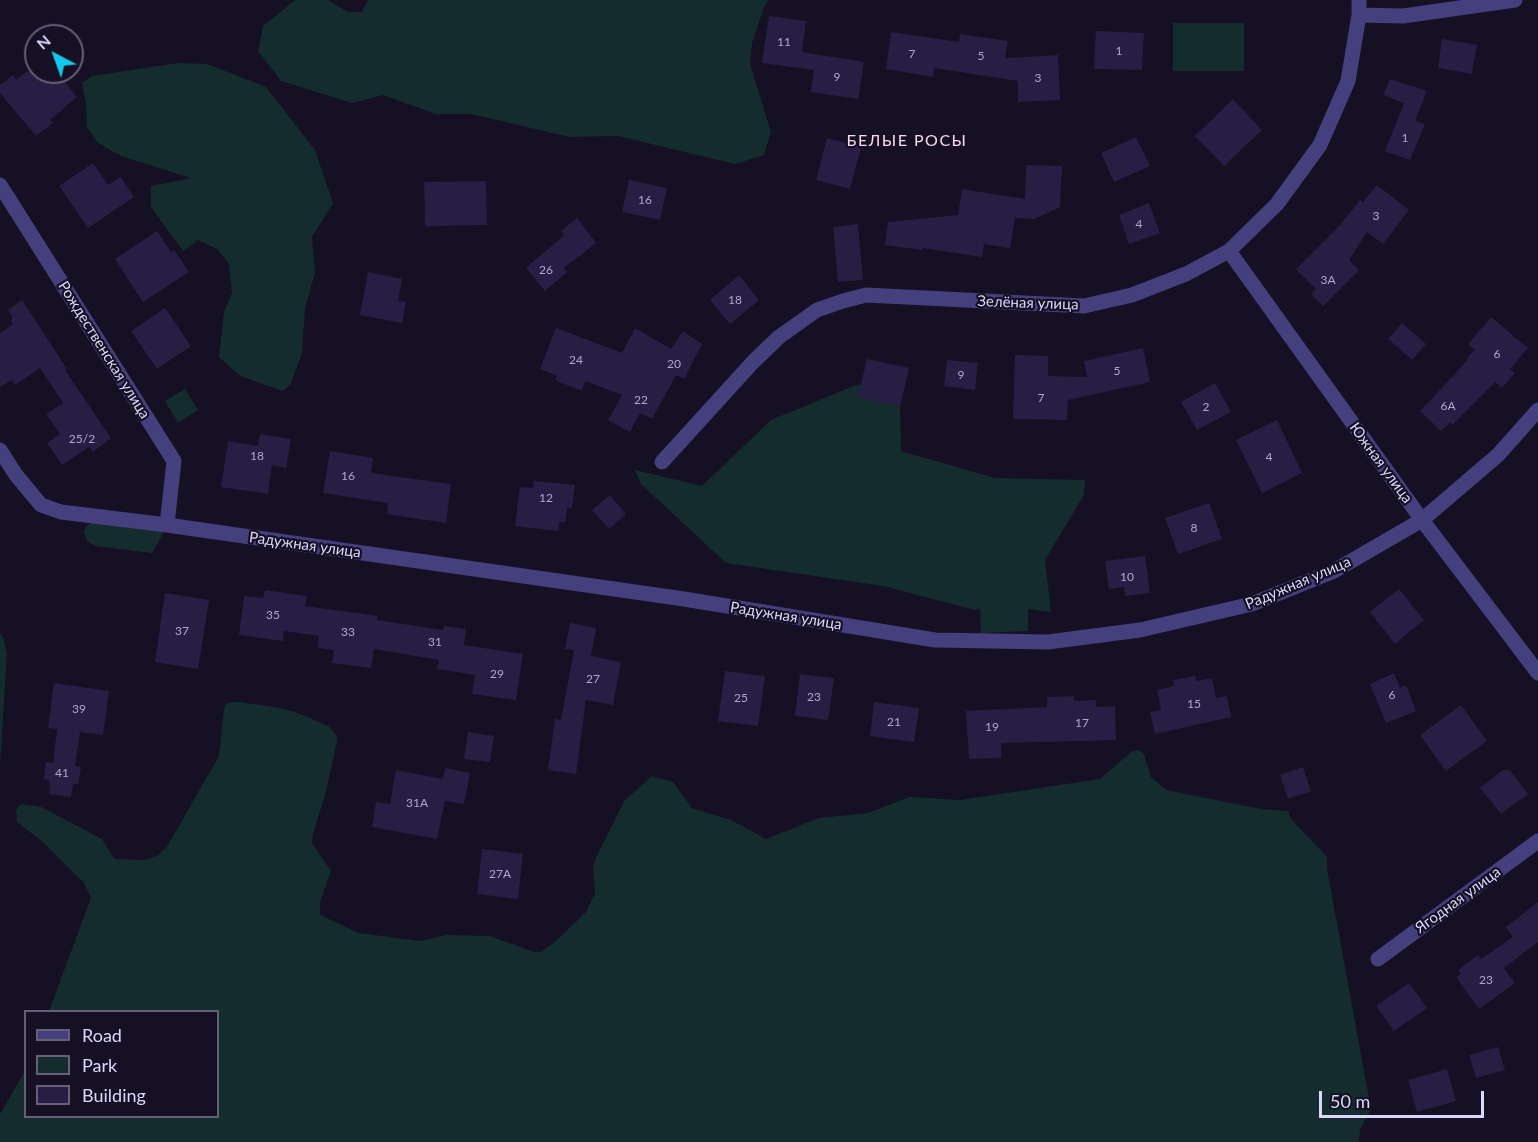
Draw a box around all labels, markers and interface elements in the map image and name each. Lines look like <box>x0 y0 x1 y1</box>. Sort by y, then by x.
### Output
north arrow <box>24 24 84 84</box>
text: N <box>32 30 54 53</box>
house number: 11 <box>777 35 791 49</box>
house number: 1 <box>1116 44 1122 58</box>
house number: 7 <box>909 47 915 61</box>
house number: 5 <box>978 49 984 63</box>
house number: 9 <box>834 70 840 84</box>
house number: 3 <box>1035 71 1041 85</box>
district label: БЕЛЫЕ РОСЫ <box>847 131 967 151</box>
house number: 1 <box>1402 131 1408 145</box>
house number: 16 <box>638 193 652 207</box>
house number: 3 <box>1373 209 1379 223</box>
house number: 4 <box>1136 217 1142 231</box>
house number: 26 <box>539 263 553 277</box>
house number: 3А <box>1320 273 1336 287</box>
street label: Рождественская улица <box>54 278 154 422</box>
street label: Зелёная улица <box>977 292 1079 314</box>
house number: 18 <box>728 293 742 307</box>
house number: 6 <box>1494 347 1500 361</box>
house number: 24 <box>569 353 583 367</box>
house number: 20 <box>667 357 681 371</box>
house number: 5 <box>1114 364 1120 378</box>
house number: 9 <box>958 368 964 382</box>
house number: 7 <box>1038 391 1044 405</box>
house number: 22 <box>634 393 648 407</box>
house number: 6А <box>1440 399 1456 413</box>
house number: 2 <box>1203 400 1209 414</box>
street label: Южная улица <box>1346 419 1416 507</box>
house number: 25/2 <box>69 432 95 446</box>
house number: 18 <box>250 449 264 463</box>
house number: 4 <box>1266 450 1272 464</box>
house number: 16 <box>341 469 355 483</box>
house number: 12 <box>539 491 553 505</box>
house number: 8 <box>1191 521 1197 535</box>
street label: Радужная улица <box>248 528 362 562</box>
street label: Радужная улица <box>1243 553 1353 613</box>
house number: 10 <box>1120 570 1134 584</box>
street label: Радужная улица <box>729 598 843 634</box>
house number: 35 <box>266 608 280 622</box>
house number: 37 <box>175 624 189 638</box>
house number: 33 <box>341 625 355 639</box>
house number: 31 <box>428 635 442 649</box>
house number: 29 <box>490 667 504 681</box>
house number: 27 <box>586 672 600 686</box>
house number: 6 <box>1389 688 1395 702</box>
house number: 23 <box>807 690 821 704</box>
house number: 25 <box>734 691 748 705</box>
house number: 15 <box>1187 697 1201 711</box>
house number: 39 <box>72 702 86 716</box>
house number: 21 <box>887 715 901 729</box>
house number: 17 <box>1075 716 1089 730</box>
house number: 19 <box>985 720 999 734</box>
house number: 41 <box>55 766 69 780</box>
house number: 31А <box>406 796 428 810</box>
street label: Ягодная улица <box>1412 863 1504 937</box>
house number: 27А <box>489 867 511 881</box>
house number: 23 <box>1479 973 1493 987</box>
legend <box>24 1010 219 1118</box>
text: Road <box>82 1024 122 1046</box>
text: Park <box>82 1054 117 1076</box>
scale bar <box>1322 1079 1487 1117</box>
text: Building <box>82 1084 146 1106</box>
text: 50 m <box>1330 1090 1370 1112</box>

